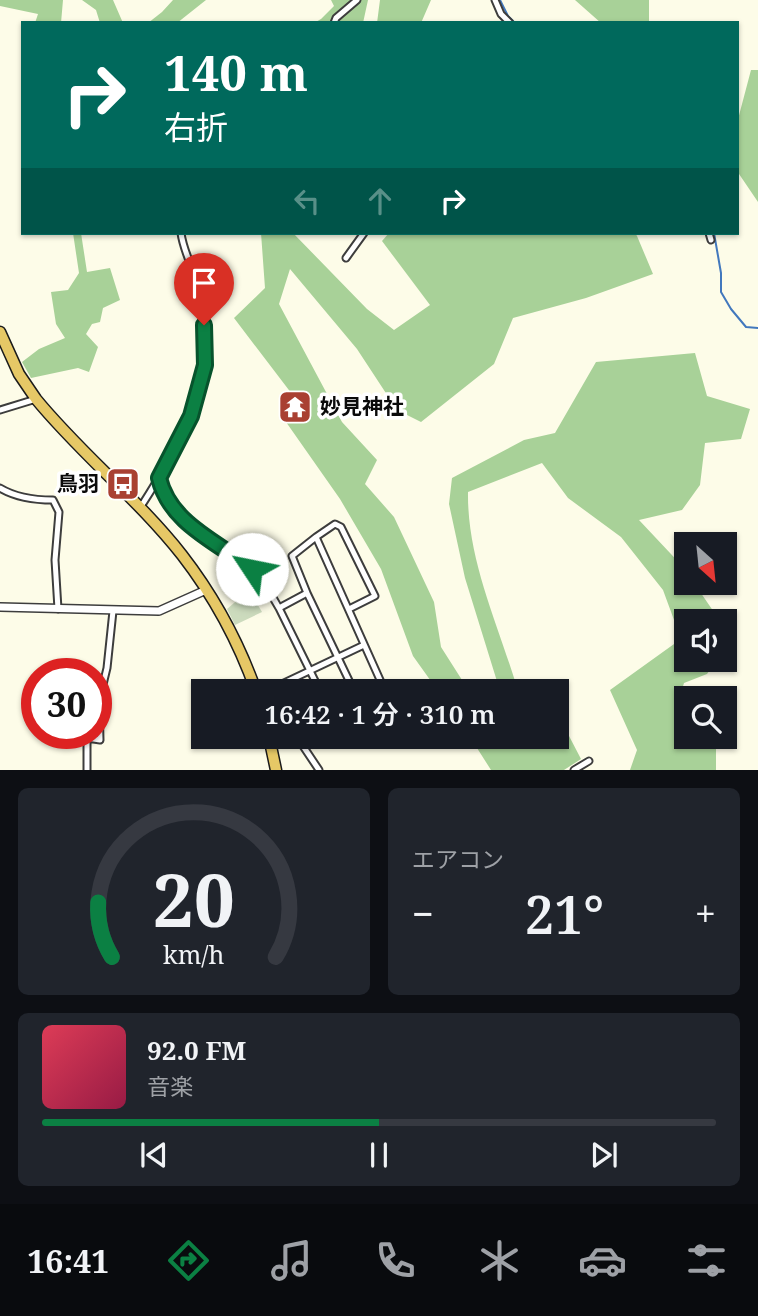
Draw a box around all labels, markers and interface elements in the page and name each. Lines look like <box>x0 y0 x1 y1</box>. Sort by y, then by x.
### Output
text: 140 m <box>164 39 308 105</box>
icon: right <box>49 49 140 140</box>
text: 右折 <box>164 105 228 148</box>
icon: left <box>288 182 326 220</box>
icon: ahead <box>361 182 399 220</box>
icon: right <box>434 182 472 220</box>
pin <box>174 253 234 325</box>
icon: arrive <box>185 264 223 302</box>
temple icon: 妙見神社 <box>276 388 314 426</box>
place label: 妙見神社 <box>320 392 404 420</box>
bus stop icon: 鳥羽 <box>104 465 142 503</box>
place label: 鳥羽 <box>57 469 99 497</box>
position arrow <box>215 532 289 606</box>
north arrow <box>674 532 737 595</box>
map controls <box>674 532 737 749</box>
button: sound <box>674 609 737 672</box>
speed limit sign: 30 <box>21 658 112 749</box>
button: search <box>674 686 737 749</box>
text: 16:42 · 1 分 · 310 m <box>264 696 496 732</box>
text: エアコン <box>412 843 504 875</box>
text: 20 <box>153 850 235 949</box>
text: 21° <box>525 878 604 949</box>
text: − <box>412 887 434 939</box>
text: + <box>695 887 716 939</box>
text: km/h <box>163 937 225 971</box>
text: 92.0 FM <box>147 1032 246 1068</box>
text: 音楽 <box>147 1070 193 1102</box>
icon: previous <box>135 1136 173 1174</box>
icon: pause <box>360 1136 398 1174</box>
icon: next <box>585 1136 623 1174</box>
icon: directions <box>164 1236 213 1285</box>
icon: music <box>267 1236 316 1285</box>
icon: phone <box>371 1236 420 1285</box>
icon: climate <box>475 1236 524 1285</box>
icon: car <box>578 1236 627 1285</box>
icon: filters <box>682 1236 731 1285</box>
text: 16:41 <box>27 1239 109 1282</box>

